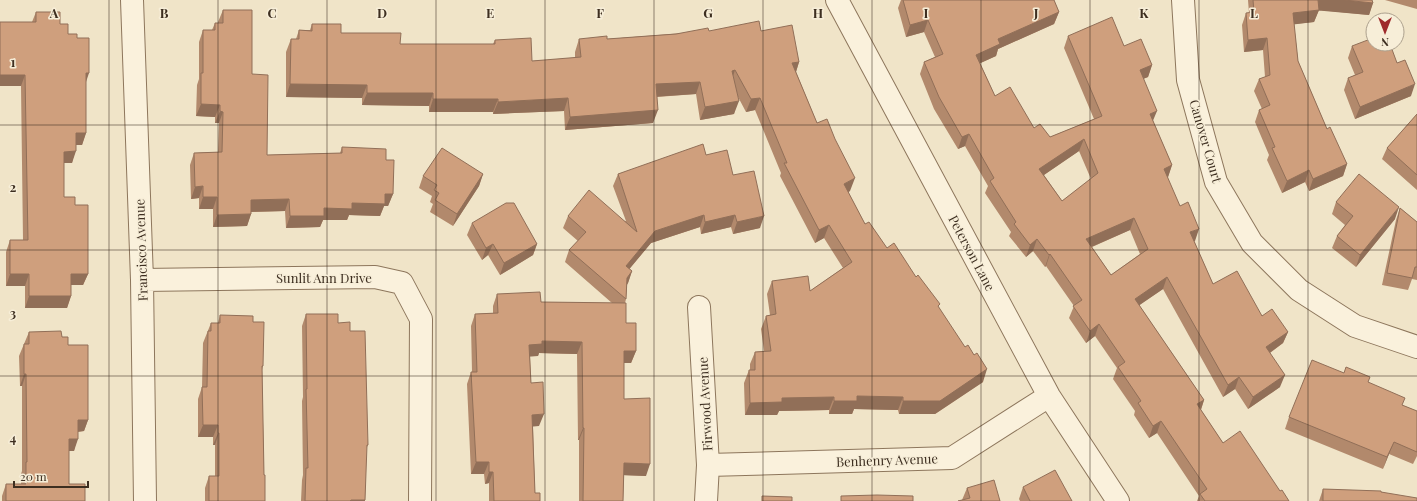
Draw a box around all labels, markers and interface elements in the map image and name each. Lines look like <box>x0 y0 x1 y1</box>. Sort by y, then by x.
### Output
text: A <box>49 4 59 21</box>
text: B <box>160 4 169 21</box>
text: C <box>267 4 277 21</box>
text: D <box>377 4 387 21</box>
text: E <box>486 4 494 21</box>
text: F <box>596 4 604 21</box>
text: G <box>703 4 713 21</box>
text: H <box>813 4 823 21</box>
text: I <box>924 4 929 21</box>
text: J <box>1033 4 1039 21</box>
text: K <box>1139 4 1149 21</box>
text: L <box>1250 4 1258 21</box>
north arrow <box>1365 12 1405 52</box>
text: N <box>1381 35 1389 50</box>
text: 1 <box>11 53 16 70</box>
street label: Canover Court <box>1186 97 1227 185</box>
text: 2 <box>10 178 17 195</box>
street label: Francisco Avenue <box>130 198 151 302</box>
street label: Peterson Lane <box>945 212 1000 294</box>
street label: Sunlit Ann Drive <box>276 269 372 286</box>
text: 3 <box>10 304 16 321</box>
street label: Firwood Avenue <box>694 356 715 452</box>
text: 4 <box>10 429 17 446</box>
street label: Benhenry Avenue <box>836 449 939 470</box>
scale bar <box>14 463 88 489</box>
text: 20 m <box>20 468 47 484</box>

